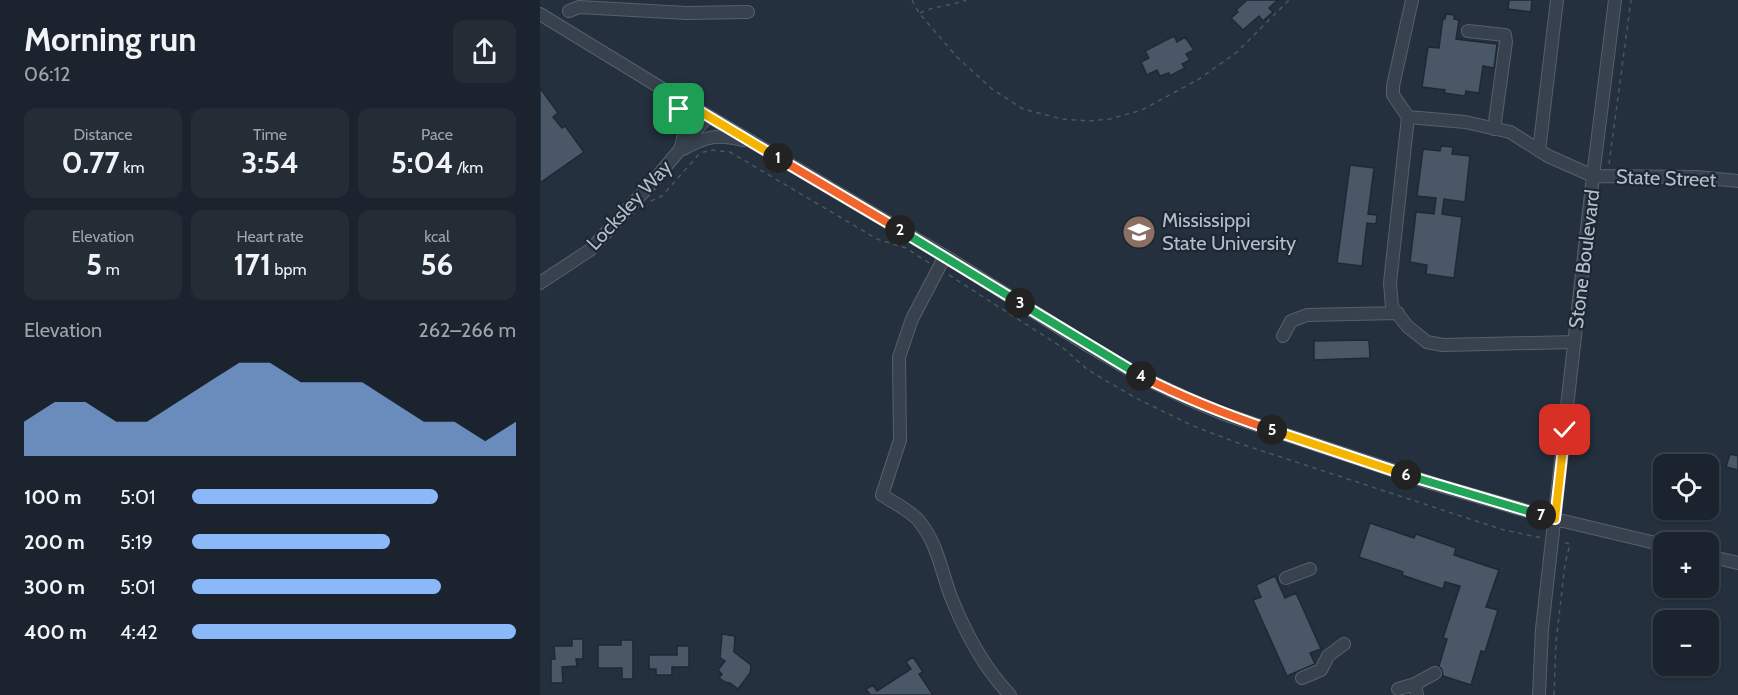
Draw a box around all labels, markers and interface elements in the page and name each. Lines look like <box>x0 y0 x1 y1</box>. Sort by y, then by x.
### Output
text: Morning run <box>24 19 196 59</box>
button: share <box>453 20 516 83</box>
text: 06:12 <box>24 62 70 86</box>
pin <box>653 83 704 134</box>
icon: arrive <box>662 92 695 125</box>
text: Distance <box>74 125 132 144</box>
text: Time <box>253 125 287 144</box>
text: Pace <box>421 125 453 144</box>
pin: 1 <box>763 143 793 173</box>
text: 0.77 <box>62 144 120 181</box>
text: 3:54 <box>241 144 299 181</box>
text: 5:04 <box>391 144 453 181</box>
text: 1 <box>775 148 781 167</box>
street label: Locksley Way <box>581 155 677 255</box>
text: km <box>120 158 144 177</box>
text: /km <box>453 158 483 177</box>
street label: State Street <box>1615 164 1717 192</box>
street label: Stone Boulevard <box>1564 188 1604 330</box>
place label: Mississippi State University <box>1162 208 1296 255</box>
school or university icon: Mississippi State University <box>1121 214 1157 250</box>
pin: 2 <box>885 215 915 245</box>
text: 2 <box>896 220 904 239</box>
text: Elevation <box>72 227 134 246</box>
text: Heart rate <box>237 227 303 246</box>
text: kcal <box>424 227 450 246</box>
text: 5 <box>86 246 102 283</box>
text: 171 <box>234 246 271 283</box>
text: 56 <box>421 246 453 283</box>
text: m <box>102 260 120 279</box>
text: bpm <box>271 260 306 279</box>
pin: 3 <box>1005 288 1035 318</box>
text: 3 <box>1016 293 1024 312</box>
text: Elevation <box>24 318 102 342</box>
text: 262–266 m <box>418 318 516 342</box>
pin: 4 <box>1126 361 1156 391</box>
text: 4 <box>1136 366 1146 385</box>
pin <box>1539 404 1590 455</box>
icon: check <box>1548 413 1581 446</box>
pin: 5 <box>1257 415 1287 445</box>
text: 5 <box>1268 420 1276 439</box>
map controls <box>1653 454 1719 676</box>
button: locate <box>1653 454 1719 520</box>
pin: 6 <box>1391 460 1421 490</box>
text: 6 <box>1402 465 1411 484</box>
text: 100 m <box>24 485 82 509</box>
text: 5:01 <box>120 485 155 509</box>
pin: 7 <box>1526 500 1556 530</box>
text: 7 <box>1537 505 1545 524</box>
text: 200 m <box>24 530 85 554</box>
text: 5:19 <box>120 530 153 554</box>
button: + <box>1653 532 1719 598</box>
text: 300 m <box>24 575 85 599</box>
text: 5:01 <box>120 575 155 599</box>
button: − <box>1653 610 1719 676</box>
text: 400 m <box>24 620 87 644</box>
text: 4:42 <box>120 620 158 644</box>

